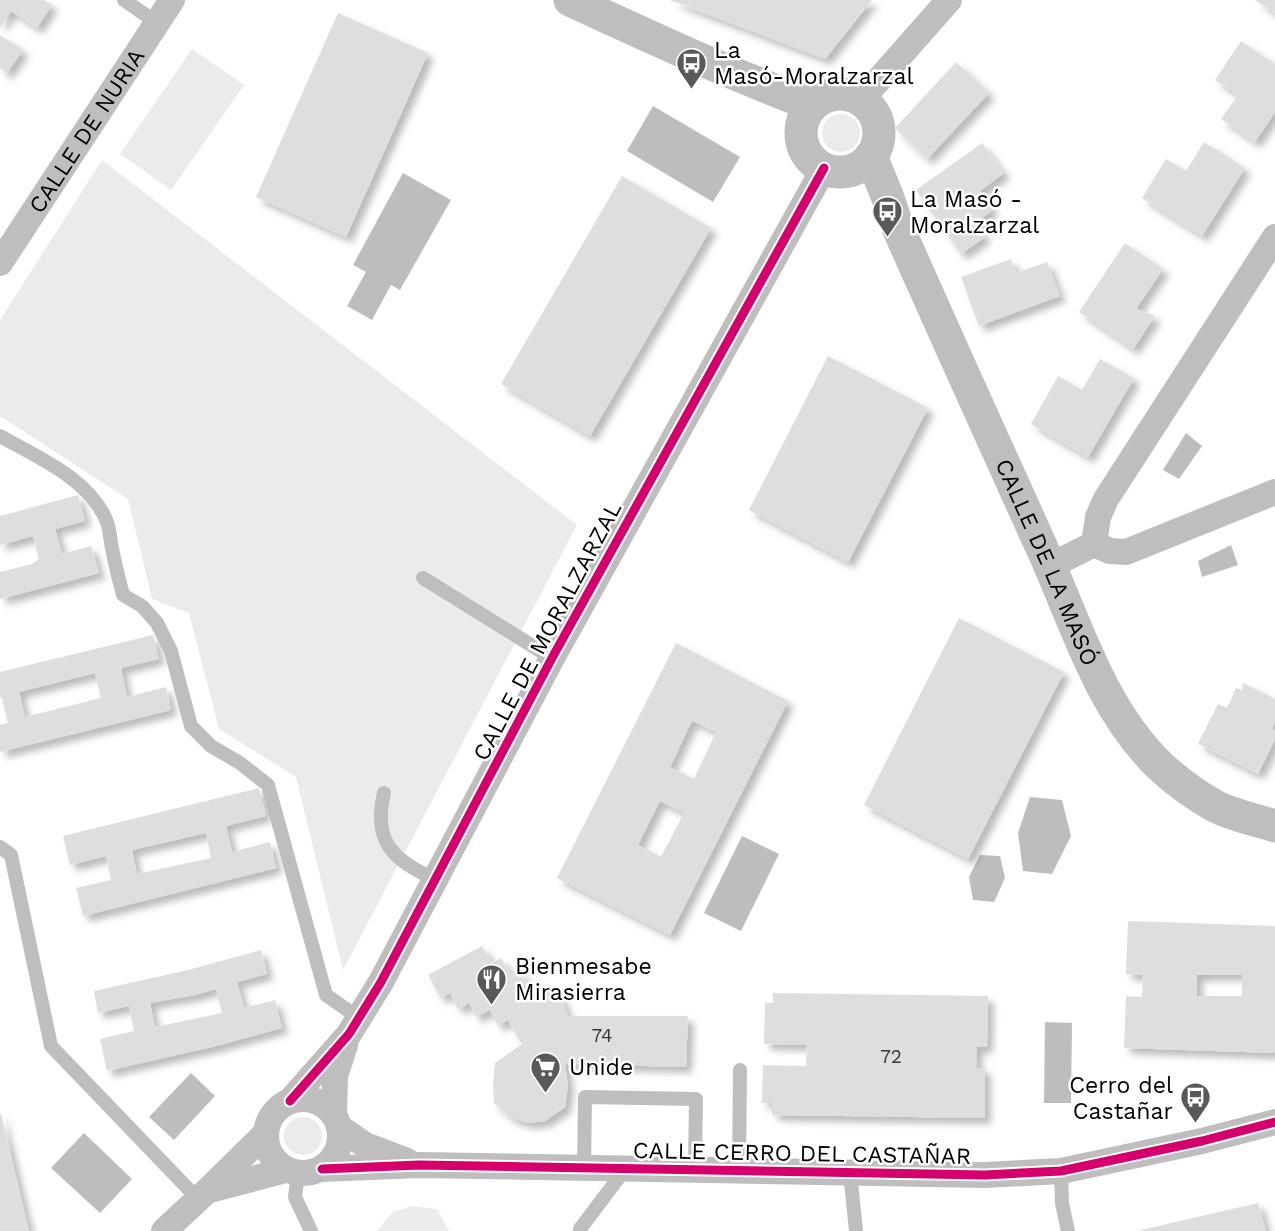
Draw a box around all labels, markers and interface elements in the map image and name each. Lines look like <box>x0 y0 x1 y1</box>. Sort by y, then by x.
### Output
place label: La Masó-Moralzarzal <box>714 37 914 90</box>
street label: CALLE DE NURIA <box>23 44 150 218</box>
bus stop icon: La Masó-Moralzarzal <box>674 46 708 90</box>
place label: La Masó - Moralzarzal <box>910 186 1039 239</box>
bus stop icon: La Masó - Moralzarzal <box>870 195 904 239</box>
street label: CALLE DE LA MASÓ <box>989 455 1104 670</box>
street label: CALLE DE MORALZARZAL <box>468 497 627 765</box>
place label: Bienmesabe Mirasierra <box>515 953 652 1006</box>
restaurant icon: Bienmesabe Mirasierra <box>475 962 509 1006</box>
house number: 74 <box>592 1024 613 1047</box>
house number: 72 <box>880 1045 902 1068</box>
supermarket icon: Unide <box>529 1050 563 1094</box>
place label: Unide <box>569 1054 633 1081</box>
place label: Cerro del Castañar <box>1069 1072 1173 1125</box>
bus stop icon: Cerro del Castañar <box>1179 1081 1213 1125</box>
street label: CALLE CERRO DEL CASTAÑAR <box>633 1137 971 1170</box>

